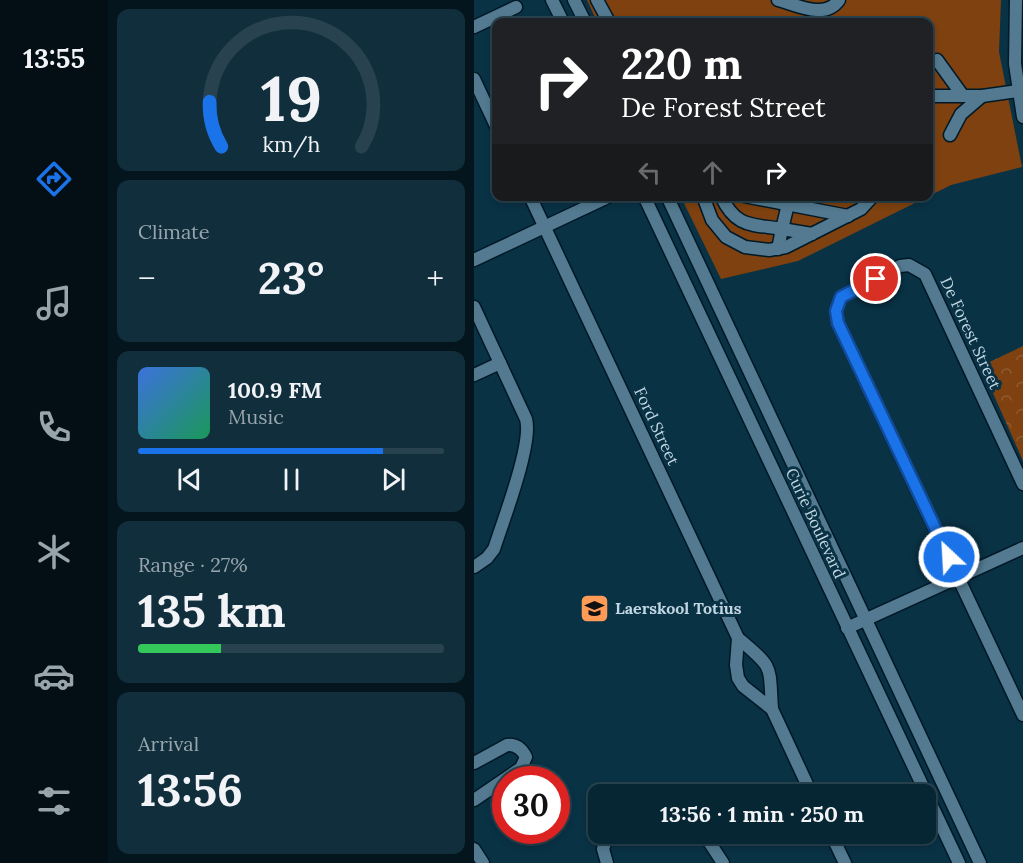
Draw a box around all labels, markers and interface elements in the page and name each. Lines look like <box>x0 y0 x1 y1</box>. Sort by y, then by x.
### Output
text: 220 m <box>621 37 742 91</box>
text: 13:55 <box>23 41 85 75</box>
icon: right <box>522 42 600 120</box>
text: 19 <box>260 58 322 138</box>
text: De Forest Street <box>621 90 826 124</box>
text: km/h <box>262 130 320 158</box>
icon: left <box>633 156 666 189</box>
icon: ahead <box>696 156 729 189</box>
icon: right <box>759 156 792 189</box>
icon: directions <box>33 158 75 200</box>
text: Climate <box>138 219 210 244</box>
text: 23° <box>258 249 324 306</box>
pin <box>850 253 901 304</box>
text: − <box>138 257 156 299</box>
text: + <box>426 257 444 299</box>
icon: arrive <box>859 262 892 295</box>
street label: De Forest Street <box>936 274 1006 393</box>
icon: music <box>33 282 75 324</box>
text: 100.9 FM <box>228 376 322 404</box>
street label: Ford Street <box>630 384 684 469</box>
text: Music <box>228 404 284 429</box>
icon: phone <box>33 406 75 448</box>
icon: previous <box>173 463 206 496</box>
icon: pause <box>275 463 308 496</box>
icon: next <box>377 463 410 496</box>
street label: Curie Boulevard <box>782 465 850 582</box>
position arrow <box>917 525 981 589</box>
icon: climate <box>33 531 75 573</box>
text: Range · 27% <box>138 552 248 577</box>
text: 135 km <box>138 582 286 639</box>
school or university icon: Laerskool Totius <box>578 592 610 624</box>
place label: Laerskool Totius <box>615 598 742 618</box>
icon: car <box>33 655 75 697</box>
text: Arrival <box>138 731 199 756</box>
text: 13:56 <box>138 761 243 818</box>
speed limit sign: 30 <box>492 766 570 844</box>
icon: filters <box>33 780 75 822</box>
text: 13:56 · 1 min · 250 m <box>660 800 864 828</box>

